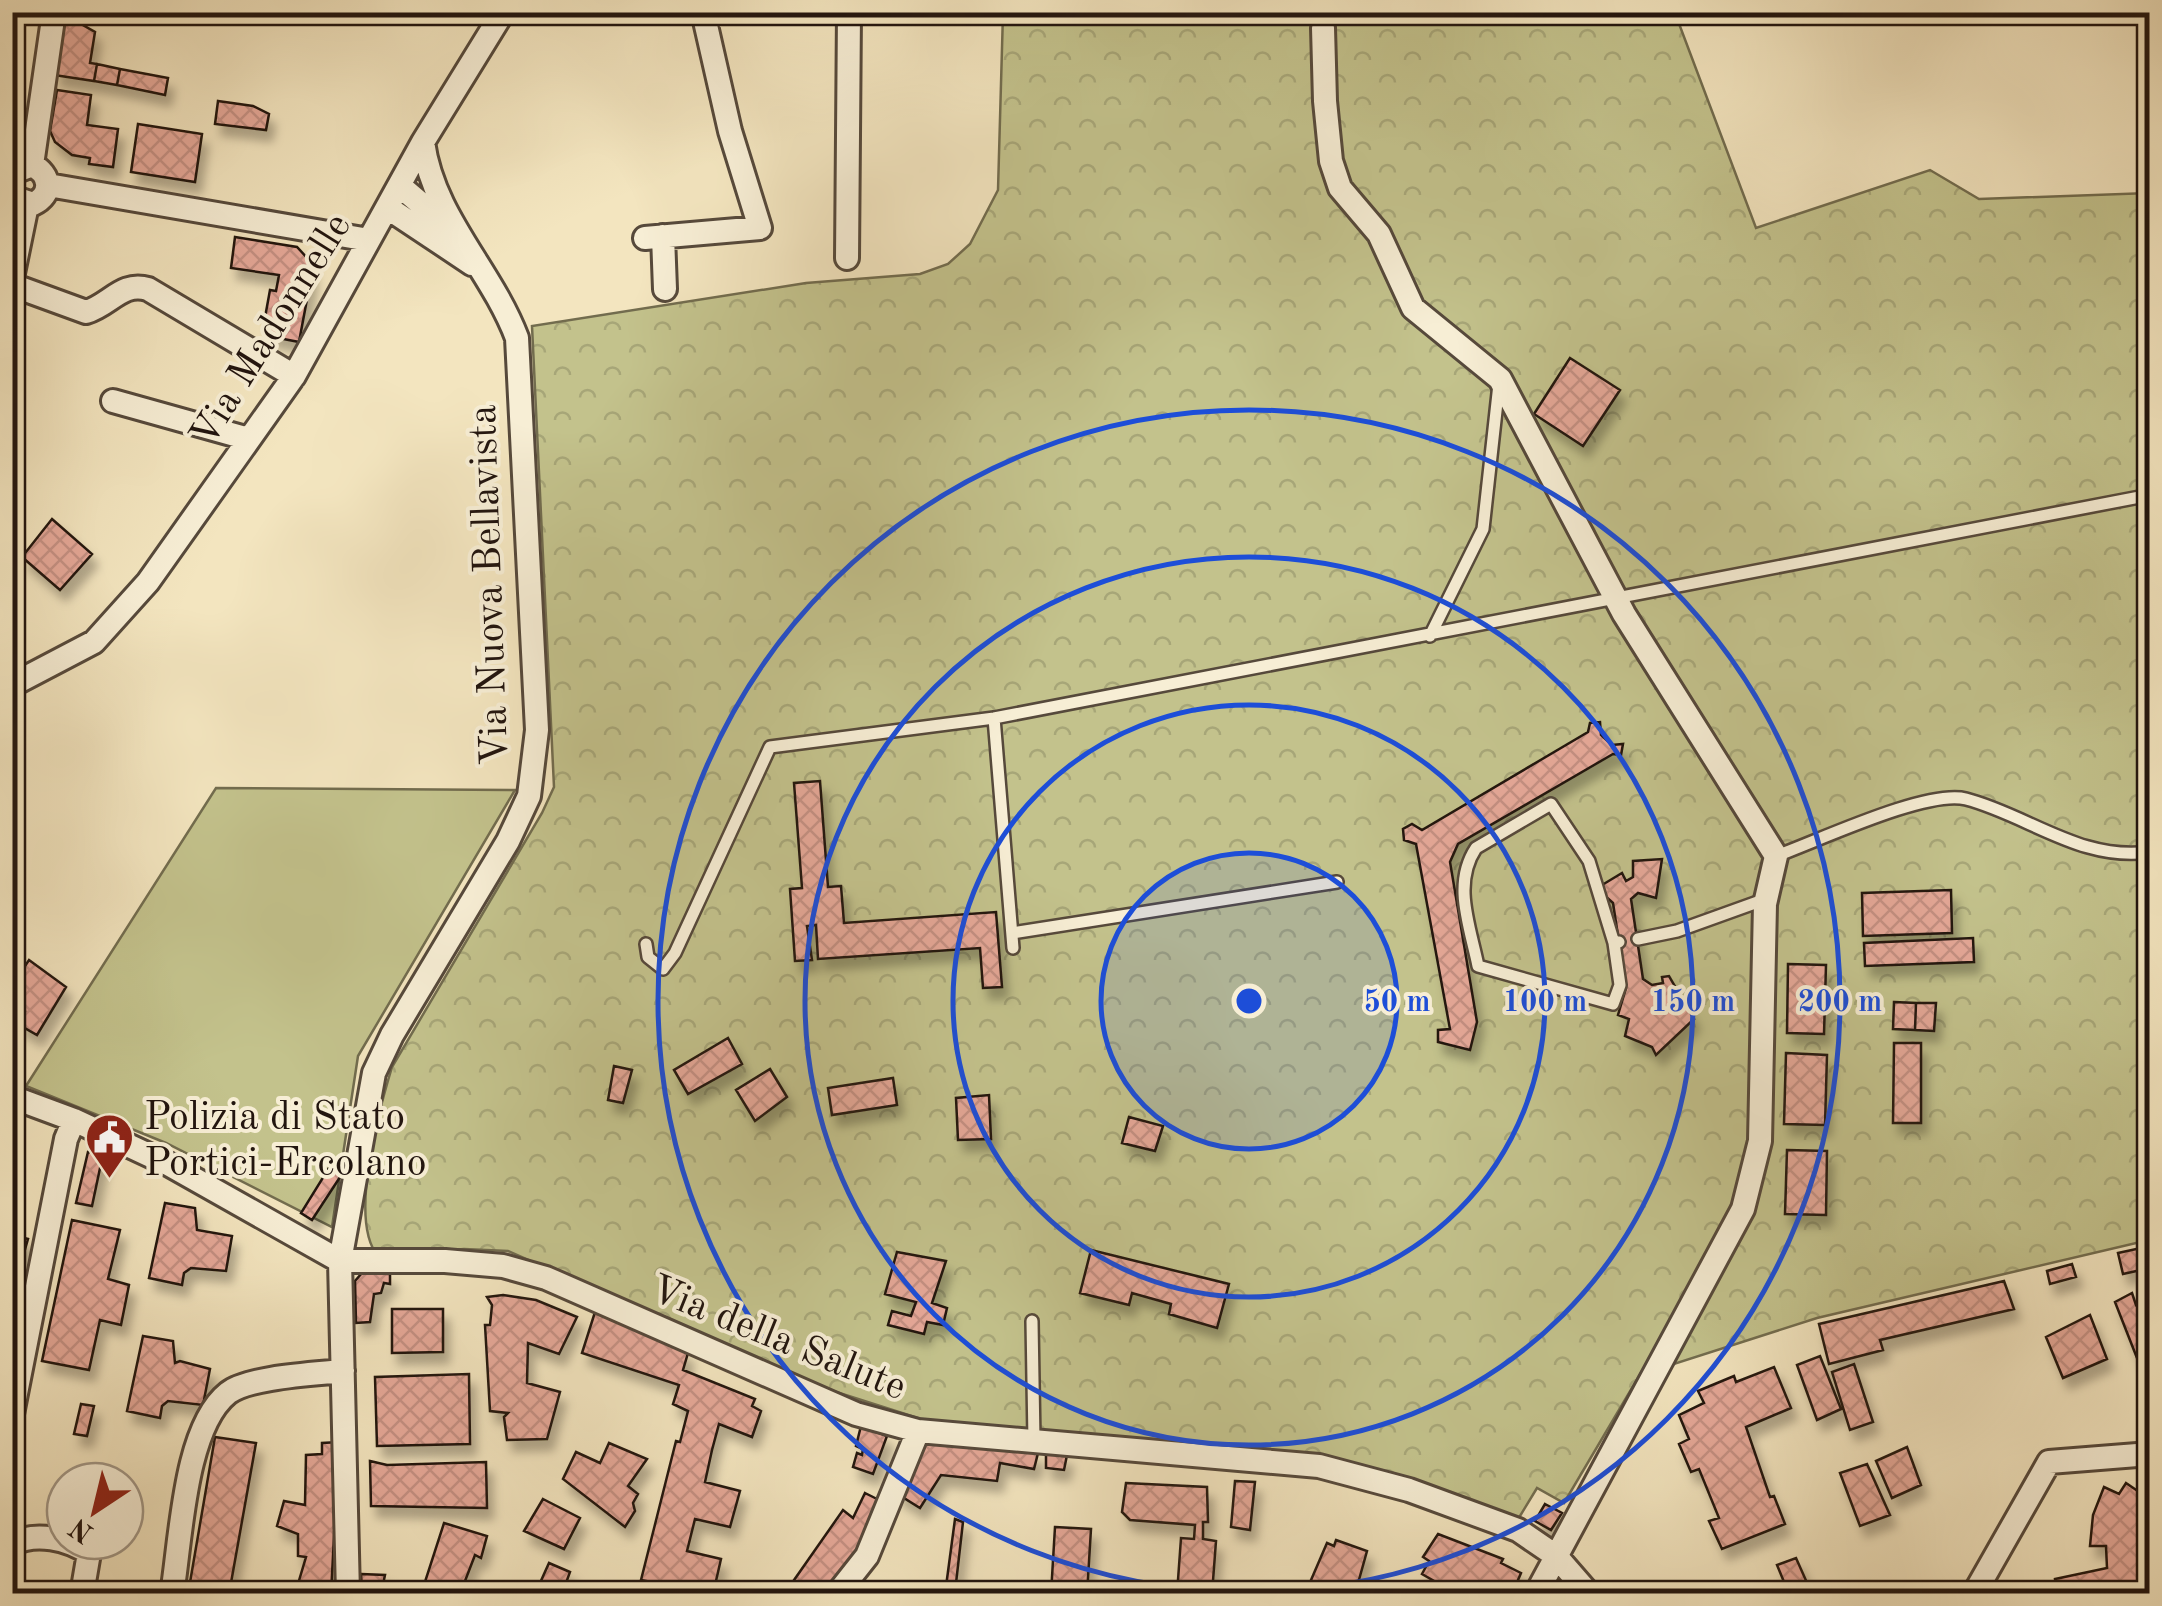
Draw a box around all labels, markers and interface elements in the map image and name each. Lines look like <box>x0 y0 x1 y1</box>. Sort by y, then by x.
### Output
street label: Via Madonnelle <box>185 208 360 455</box>
street label: Via Nuova Bellavista <box>465 403 517 766</box>
centre of rings <box>1231 983 1267 1019</box>
text: 50 m <box>1363 988 1431 1018</box>
text: 100 m <box>1503 988 1587 1018</box>
text: 150 m <box>1651 988 1735 1018</box>
text: 200 m <box>1798 988 1882 1018</box>
place label: Polizia di Stato Portici-Ercolano <box>144 1099 426 1185</box>
public building icon: Polizia di Stato Portici-Ercolano <box>83 1112 135 1180</box>
street label: Via della Salute <box>644 1270 911 1409</box>
north arrow <box>45 1461 145 1561</box>
text: N <box>65 1511 99 1547</box>

